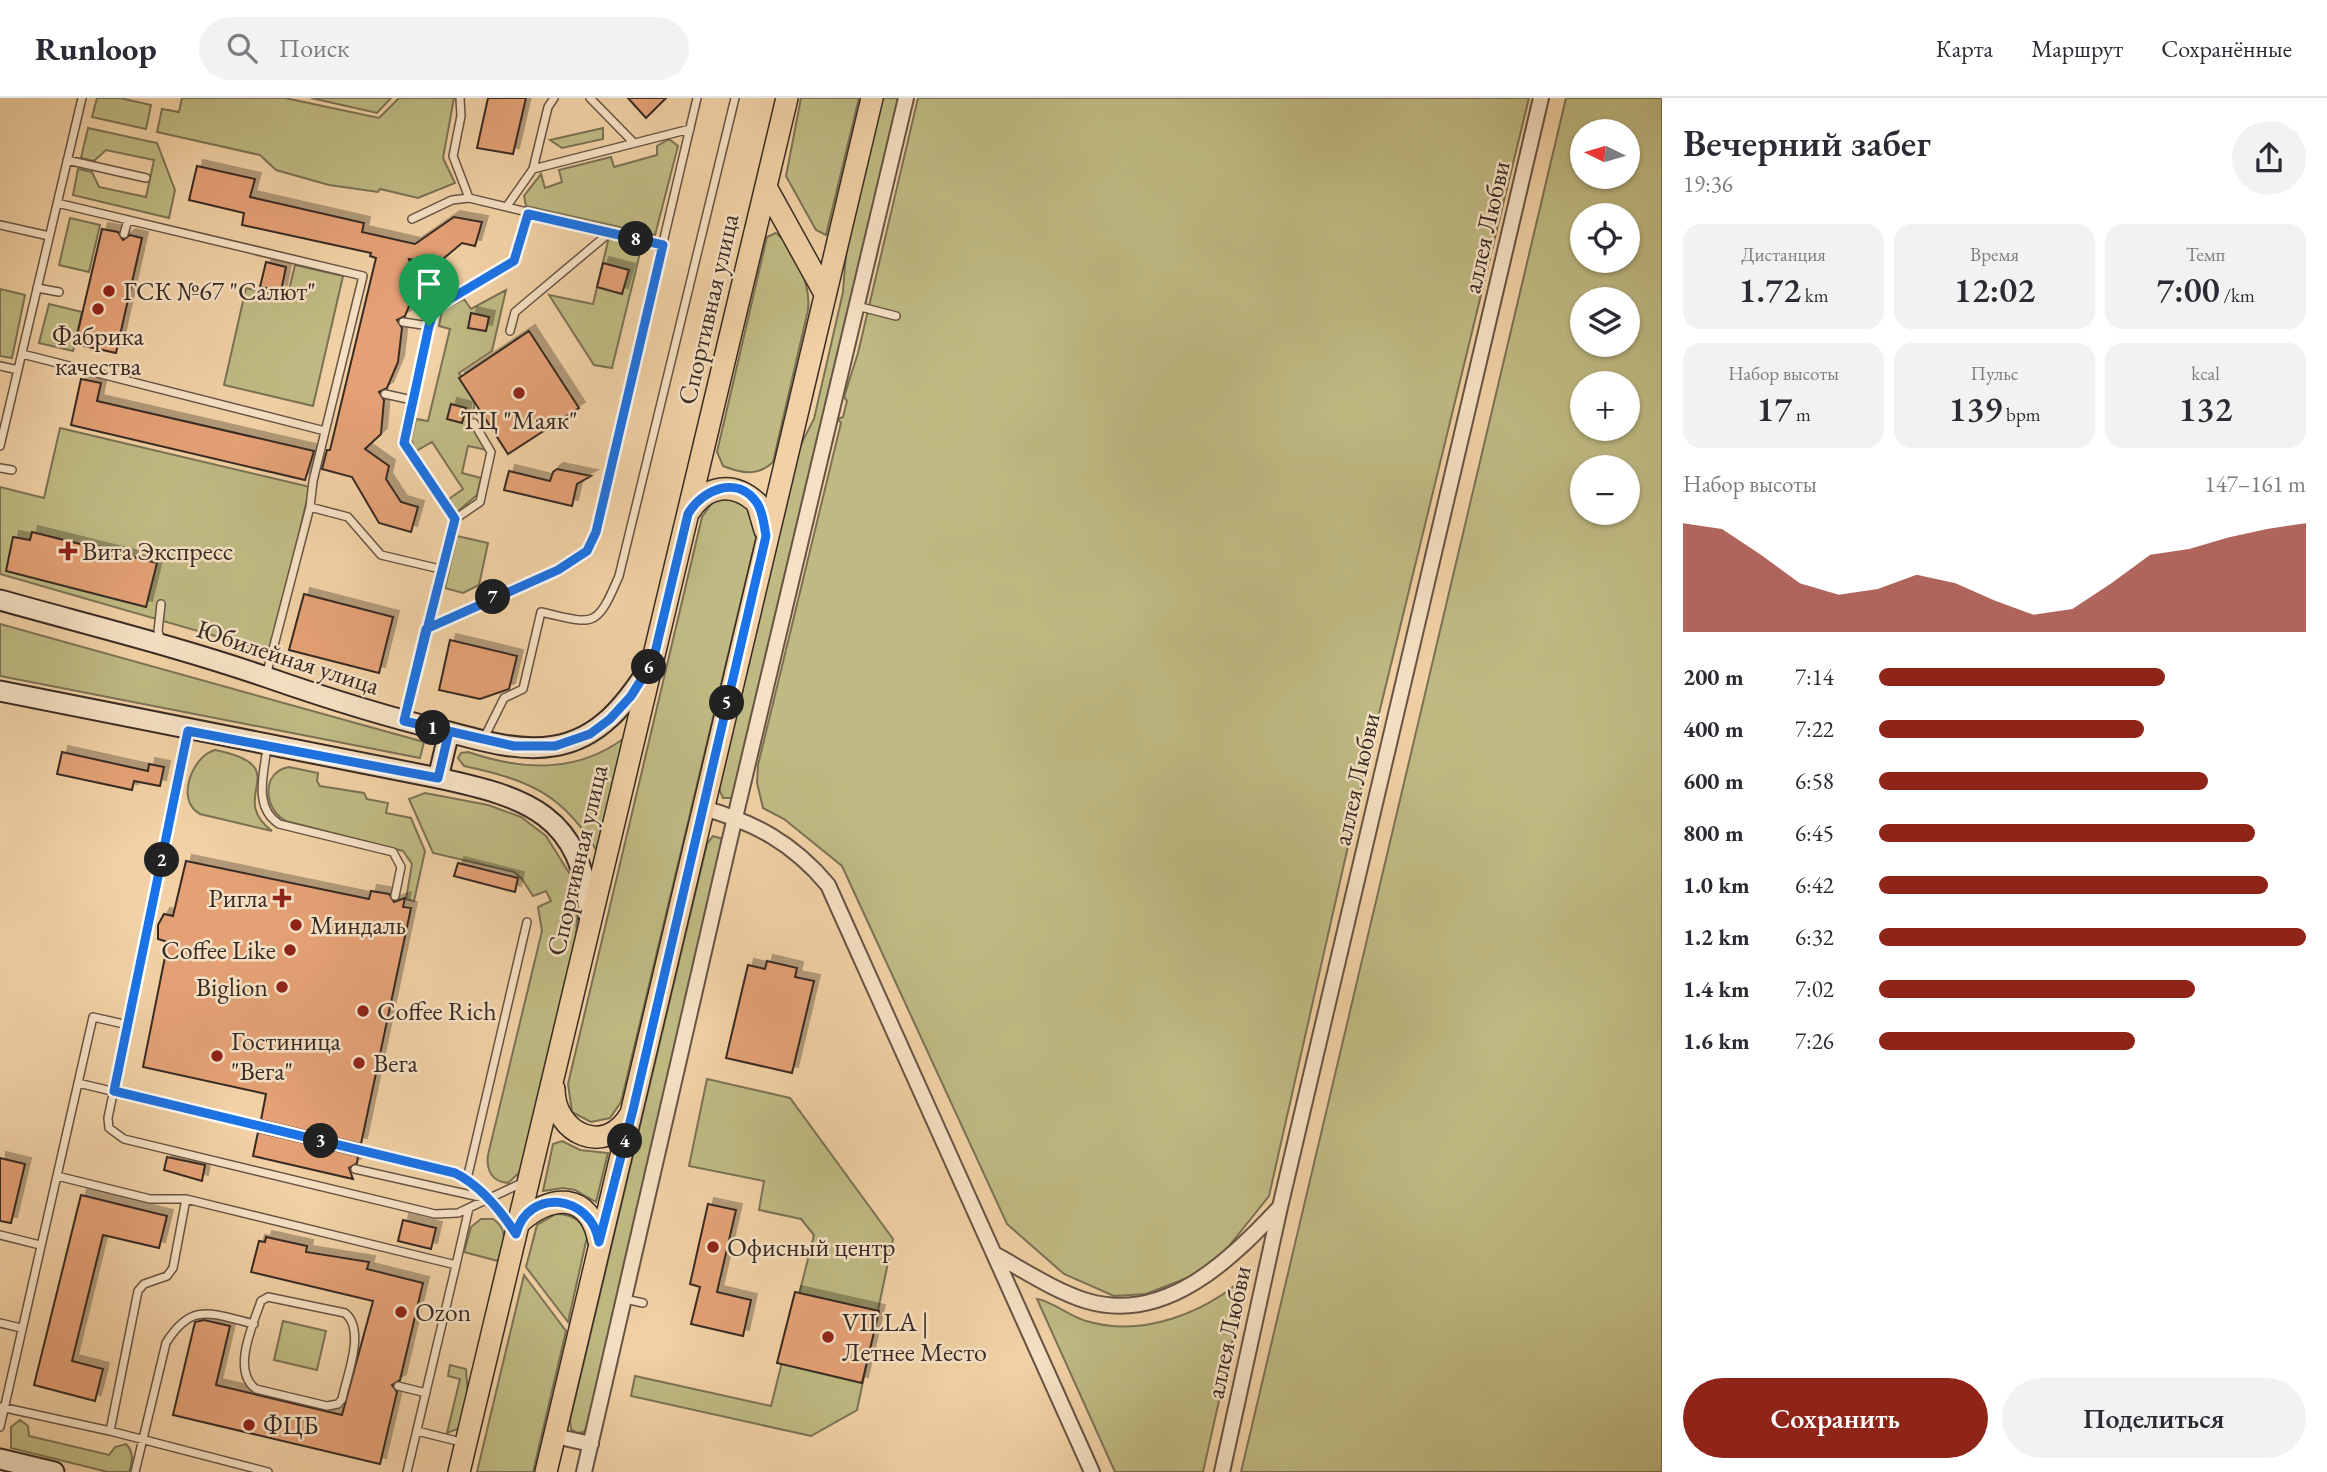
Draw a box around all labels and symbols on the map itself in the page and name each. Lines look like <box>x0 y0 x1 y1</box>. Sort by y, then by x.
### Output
north arrow <box>1570 119 1640 189</box>
street label: аллея Любви <box>1454 157 1518 297</box>
street label: Спортивная улица <box>670 210 747 408</box>
pin: 8 <box>618 222 654 256</box>
pin <box>399 254 459 326</box>
place label: ГСК №67 "Салют" <box>123 274 316 308</box>
marker: ГСК №67 "Салют" <box>101 283 117 299</box>
marker: Фабрика качества <box>90 301 106 317</box>
place label: Фабрика качества <box>52 319 144 383</box>
marker: ТЦ "Маяк" <box>511 385 527 401</box>
place label: ТЦ "Маяк" <box>460 403 578 437</box>
place label: Вита Экспресс <box>82 534 233 568</box>
marker: Вита Экспресс <box>60 543 76 559</box>
pin: 7 <box>476 580 510 614</box>
street label: Юбилейная улица <box>192 611 384 703</box>
pin: 6 <box>632 650 666 684</box>
pin: 5 <box>710 686 744 720</box>
street label: аллея Любви <box>1324 709 1388 849</box>
pin: 1 <box>416 710 450 746</box>
street label: Спортивная улица <box>539 761 616 959</box>
pin: 2 <box>144 842 180 878</box>
place label: Ригла <box>208 881 269 915</box>
marker: Ригла <box>274 890 290 906</box>
place label: Миндаль <box>310 908 406 942</box>
marker: Миндаль <box>288 917 304 933</box>
place label: Coffee Like <box>161 933 276 967</box>
marker: Coffee Like <box>282 942 298 958</box>
place label: Biglion <box>196 970 268 1004</box>
marker: Biglion <box>274 979 290 995</box>
place label: Coffee Rich <box>377 994 497 1028</box>
marker: Coffee Rich <box>355 1003 371 1019</box>
place label: Гостиница "Вега" <box>231 1024 342 1088</box>
place label: Вега <box>373 1046 419 1080</box>
marker: Гостиница "Вега" <box>209 1048 225 1064</box>
marker: Вега <box>351 1055 367 1071</box>
pin: 3 <box>304 1124 338 1158</box>
pin: 4 <box>608 1124 642 1158</box>
place label: Офисный центр <box>727 1230 896 1264</box>
marker: Офисный центр <box>705 1239 721 1255</box>
street label: аллея Любви <box>1197 1262 1259 1402</box>
place label: Ozon <box>415 1295 472 1329</box>
marker: Ozon <box>393 1304 409 1320</box>
place label: VILLA | Летнее Место <box>842 1305 987 1369</box>
marker: VILLA | Летнее Место <box>820 1329 836 1345</box>
place label: ФЦБ <box>263 1408 318 1442</box>
marker: ФЦБ <box>241 1417 257 1433</box>

